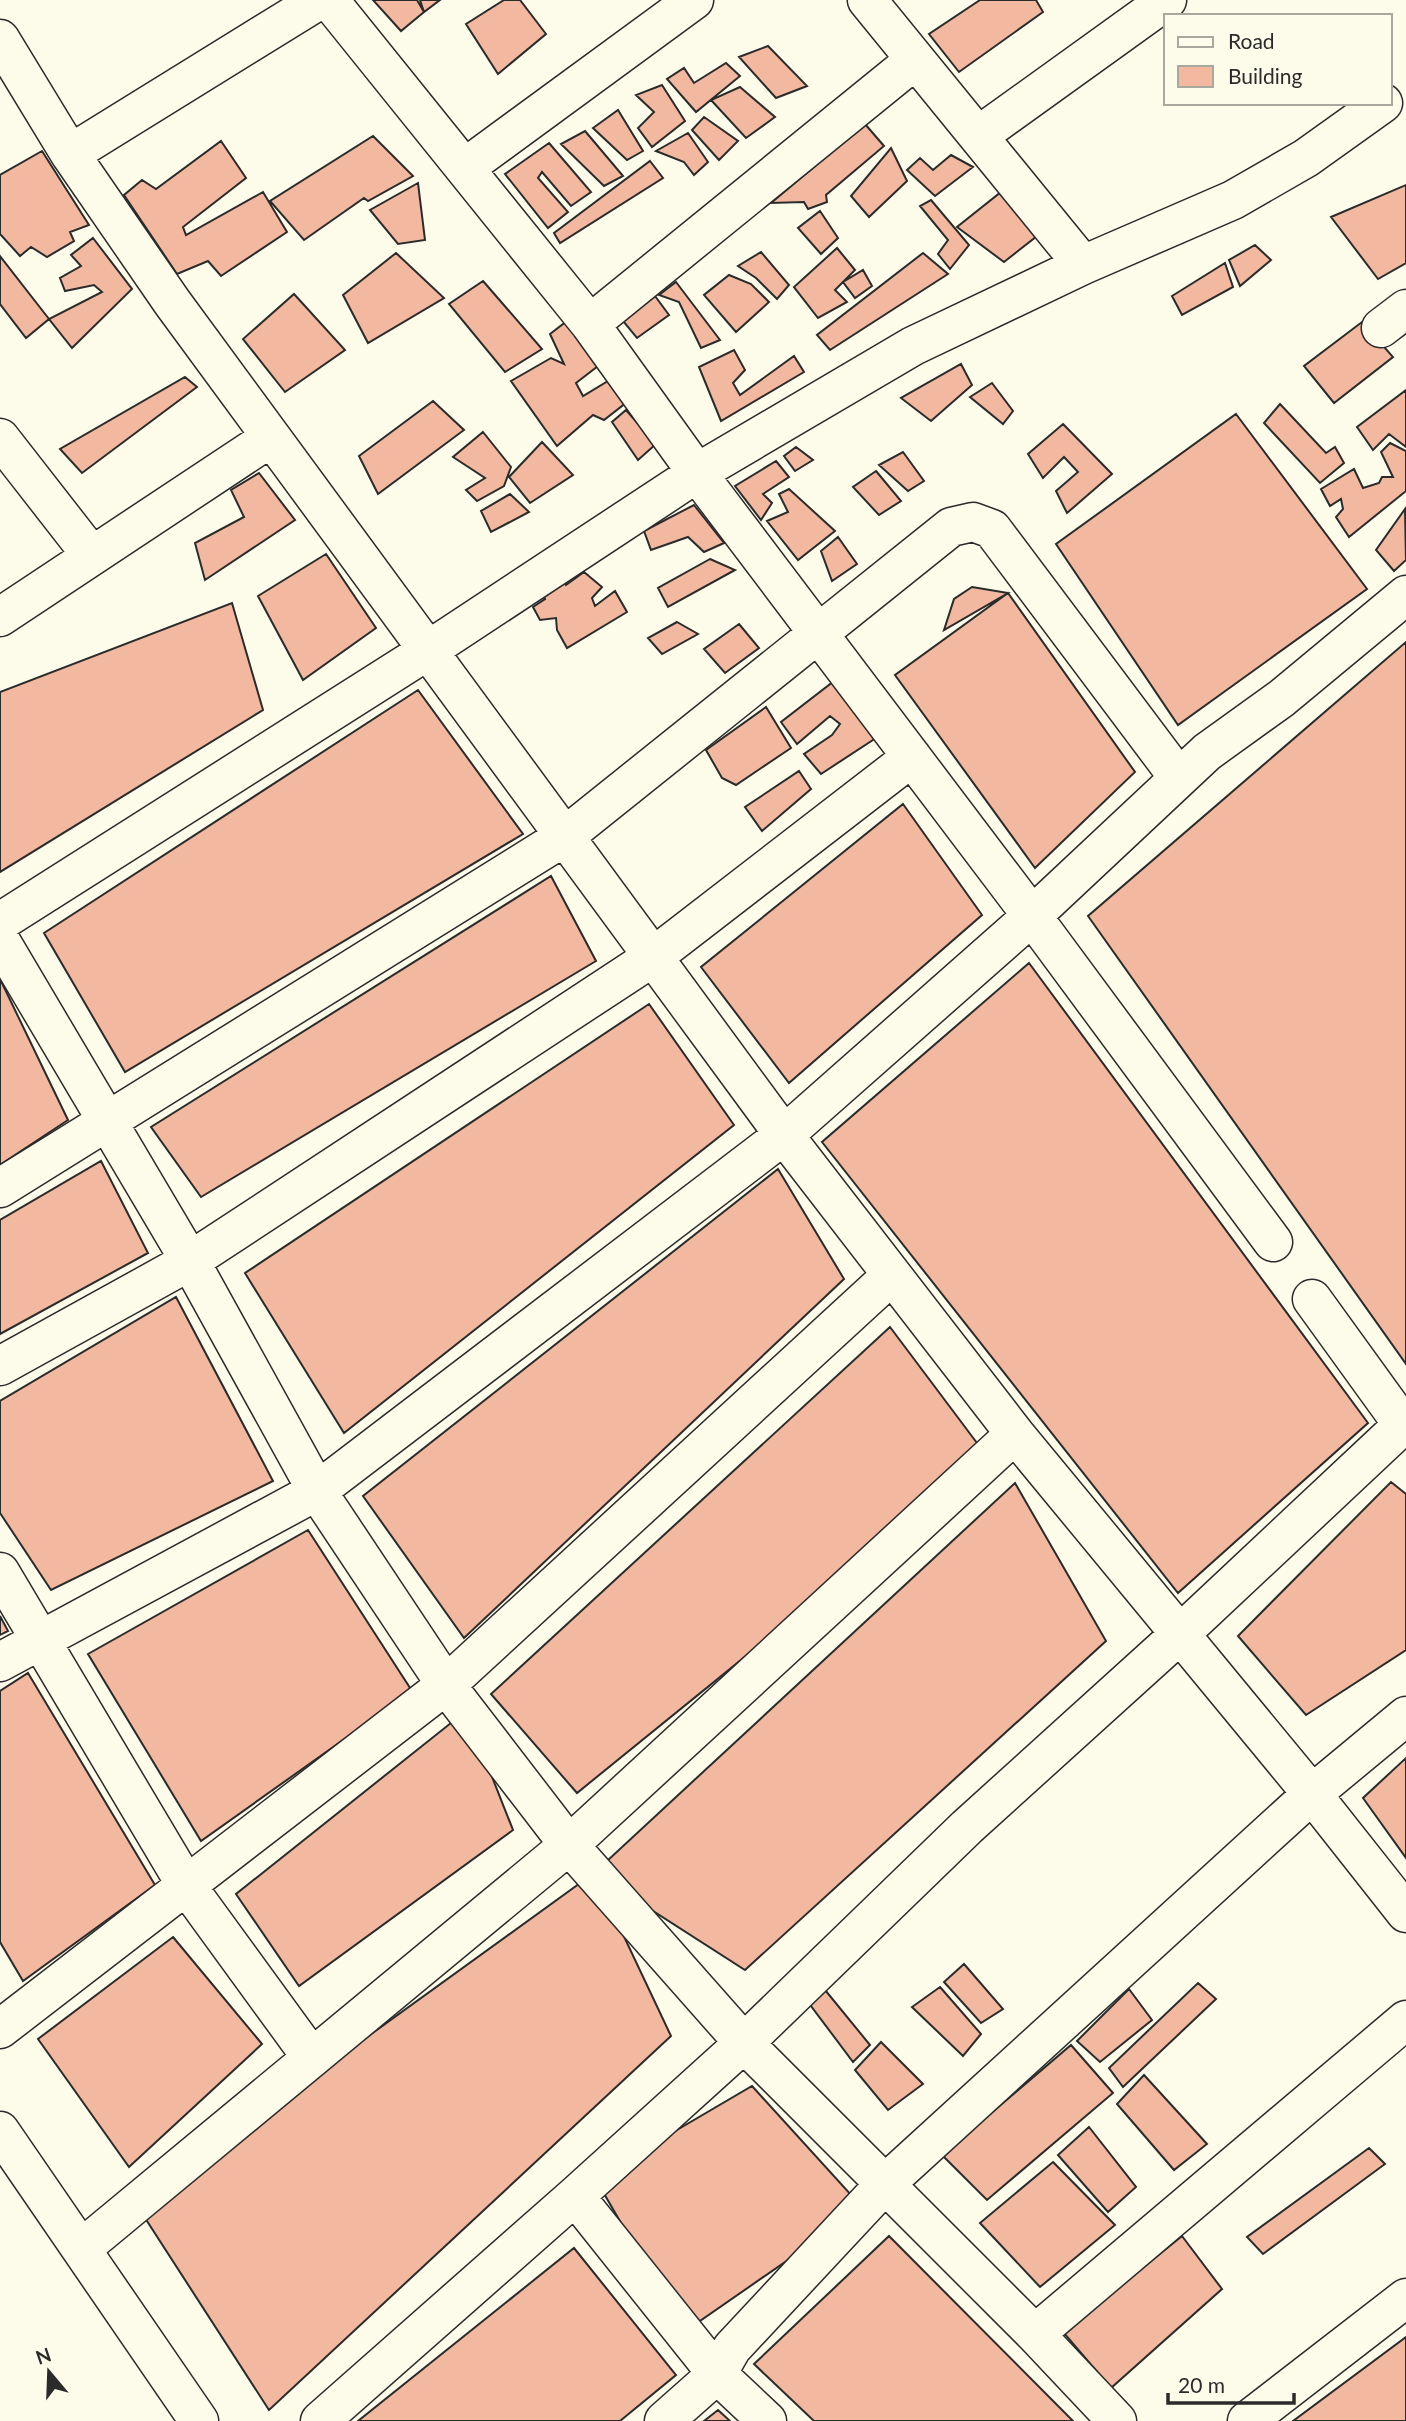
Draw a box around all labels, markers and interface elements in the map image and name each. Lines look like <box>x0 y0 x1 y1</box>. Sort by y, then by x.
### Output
legend <box>1164 14 1392 105</box>
text: Road <box>1228 28 1275 53</box>
text: Building <box>1228 63 1303 88</box>
north arrow <box>14 2337 84 2407</box>
text: N <box>33 2342 54 2369</box>
scale bar <box>1168 2362 1294 2406</box>
text: 20 m <box>1178 2372 1225 2397</box>

